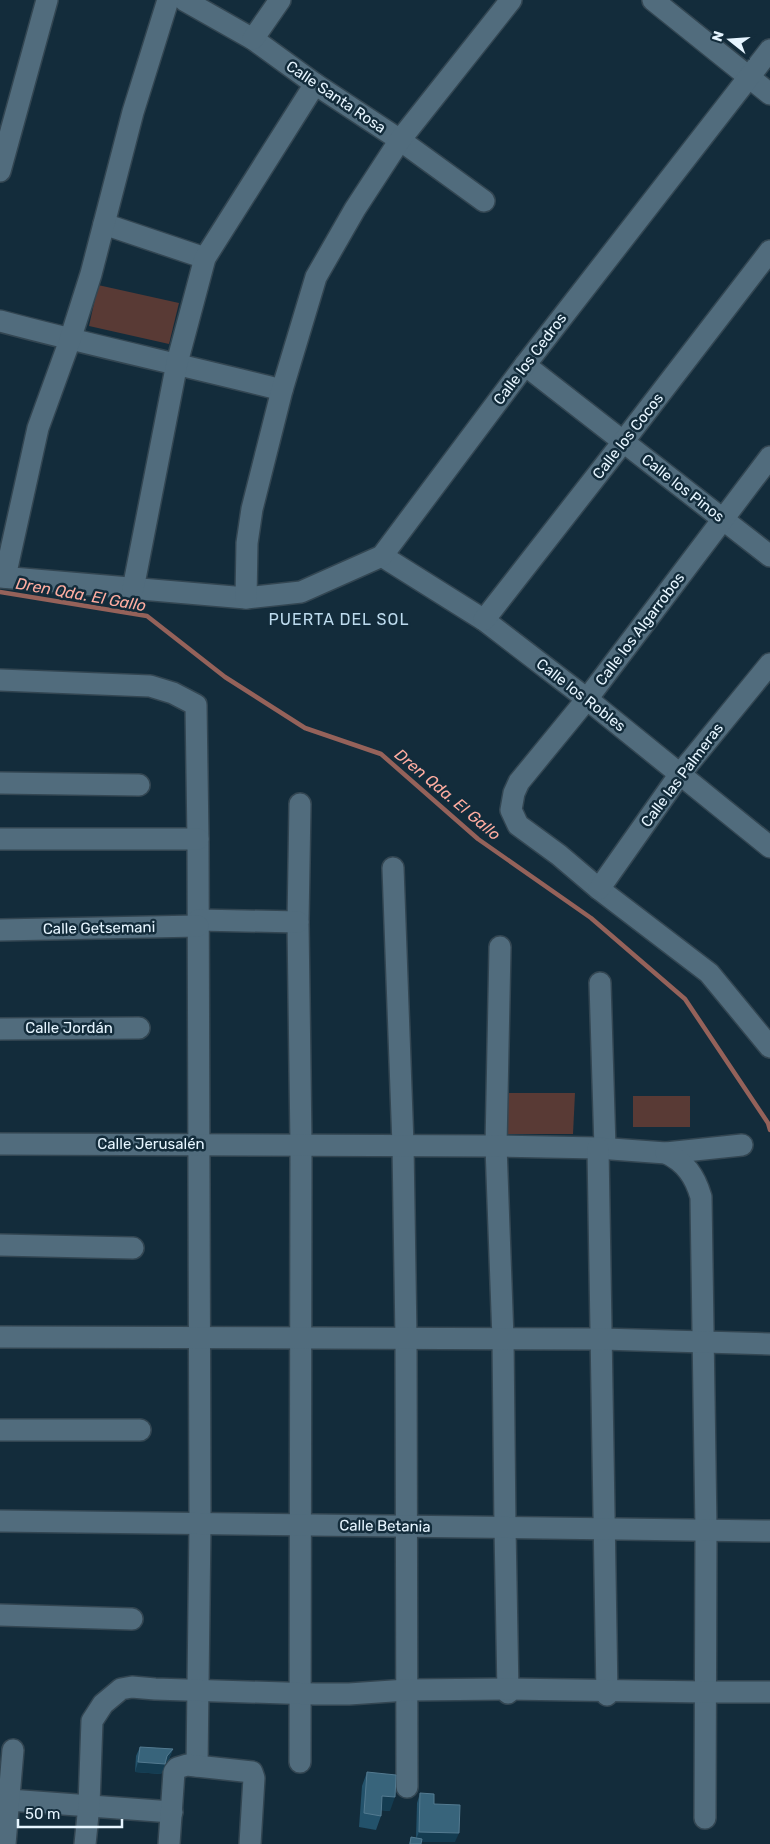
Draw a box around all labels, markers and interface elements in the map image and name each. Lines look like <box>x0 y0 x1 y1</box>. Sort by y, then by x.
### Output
north arrow <box>705 15 755 65</box>
text: N <box>708 29 728 44</box>
street label: Calle Santa Rosa <box>283 57 389 137</box>
street label: Calle los Cedros <box>490 309 571 408</box>
street label: Calle los Cocos <box>589 389 667 483</box>
street label: Calle los Pinos <box>638 450 728 526</box>
street label: Calle los Algarrobos <box>592 569 689 689</box>
water label: Dren Qda. El Gallo <box>14 574 148 615</box>
district label: PUERTA DEL SOL <box>269 610 409 629</box>
street label: Calle los Robles <box>533 655 629 736</box>
street label: Calle las Palmeras <box>637 719 727 831</box>
water label: Dren Qda. El Gallo <box>391 745 504 844</box>
street label: Calle Getsemani <box>43 918 155 938</box>
street label: Calle Jordán <box>25 1019 113 1037</box>
street label: Calle Jerusalén <box>97 1135 205 1153</box>
street label: Calle Betania <box>339 1516 431 1536</box>
scale bar <box>18 1796 121 1828</box>
text: 50 m <box>25 1805 60 1823</box>

